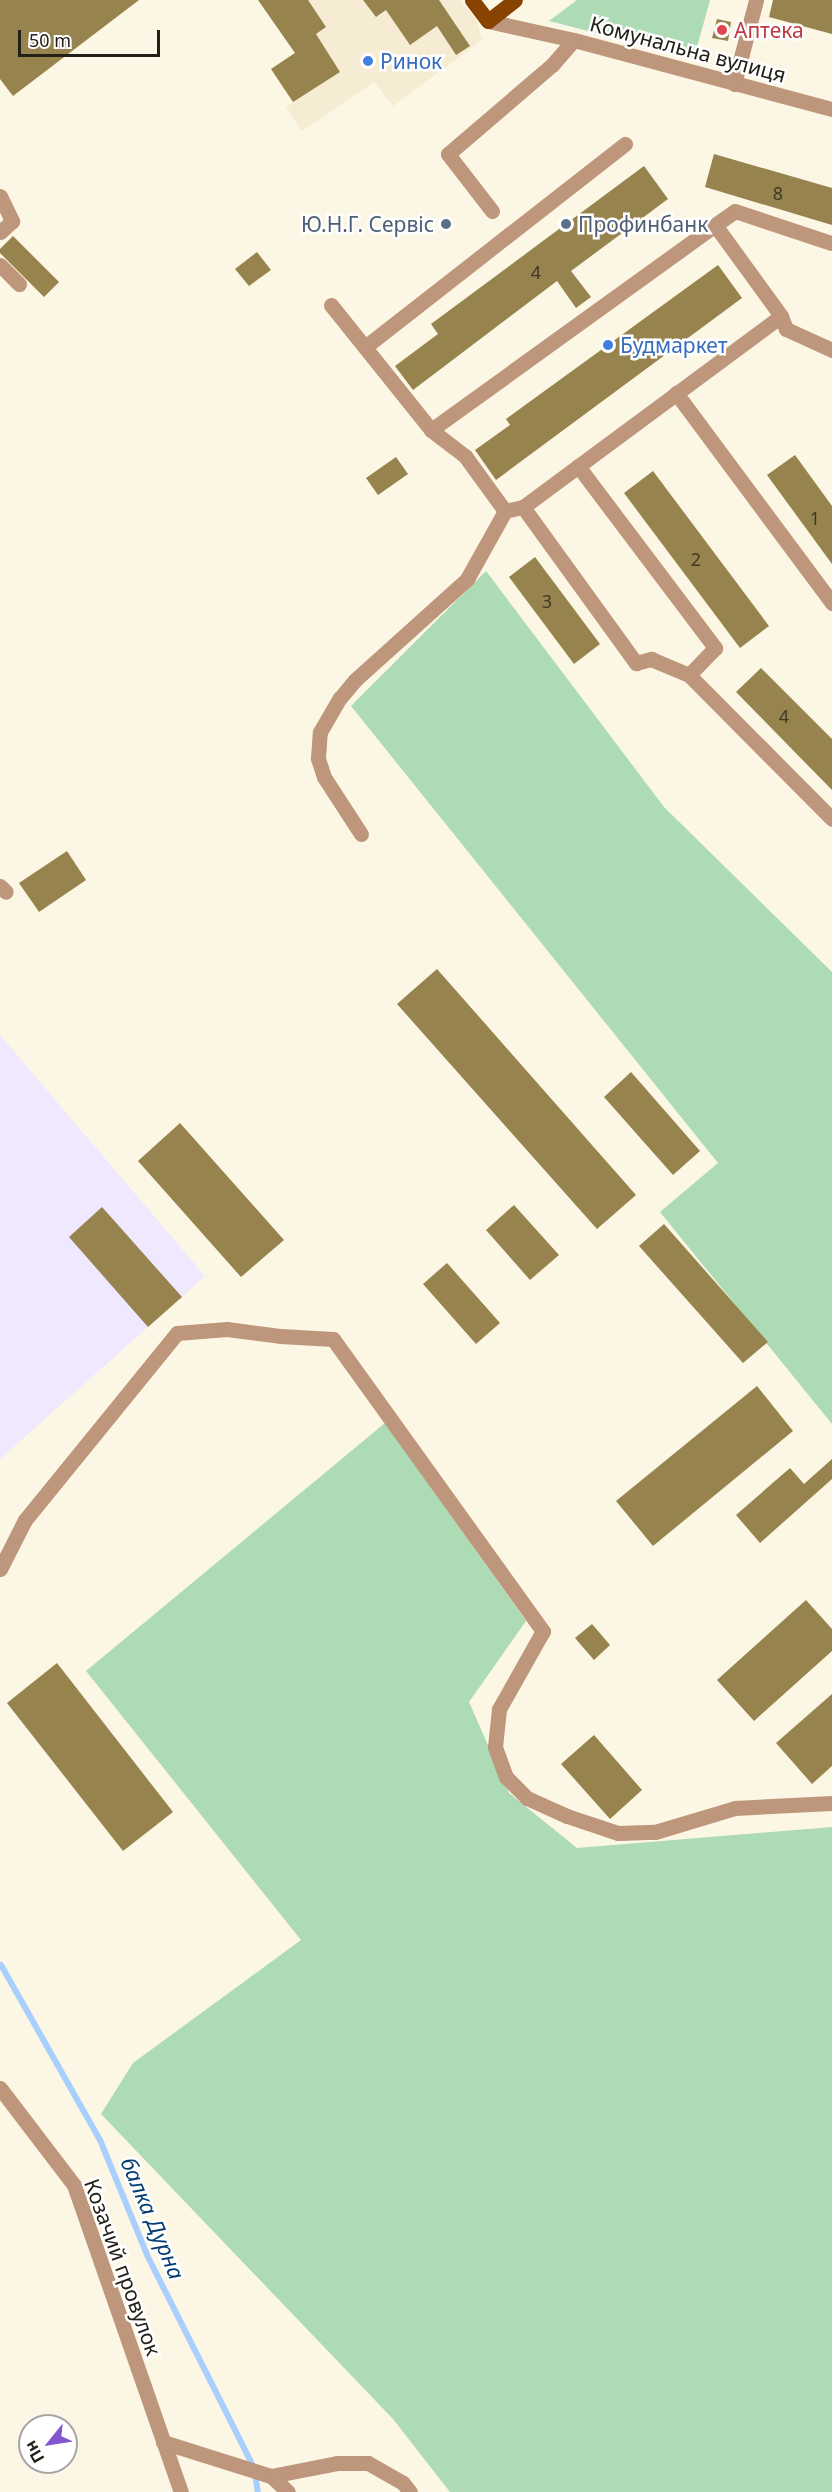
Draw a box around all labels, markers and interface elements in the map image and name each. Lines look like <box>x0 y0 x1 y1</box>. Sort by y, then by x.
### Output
street label: Комунальна вулиця <box>587 11 789 87</box>
place label: Аптека <box>734 17 804 43</box>
scale bar <box>21 18 164 56</box>
marker: Аптека <box>715 23 729 37</box>
text: 50 m <box>29 28 71 52</box>
place label: Ринок <box>380 48 442 74</box>
marker: Ринок <box>361 54 375 68</box>
house number: 8 <box>773 182 783 204</box>
place label: Ю.Н.Г. Сервіс <box>301 211 434 237</box>
place label: Профинбанк <box>578 211 708 237</box>
marker: Ю.Н.Г. Сервіс <box>439 217 453 231</box>
marker: Профинбанк <box>559 217 573 231</box>
house number: 4 <box>531 261 541 283</box>
place label: Будмаркет <box>620 332 727 358</box>
marker: Будмаркет <box>601 338 615 352</box>
house number: 1 <box>810 507 820 529</box>
house number: 2 <box>691 548 701 570</box>
house number: 3 <box>542 590 552 612</box>
house number: 4 <box>779 705 789 727</box>
water label: балка Дурна <box>115 2153 191 2283</box>
street label: Козачий провулок <box>79 2175 167 2359</box>
north arrow <box>18 2414 78 2474</box>
text: Пн <box>19 2437 49 2467</box>

